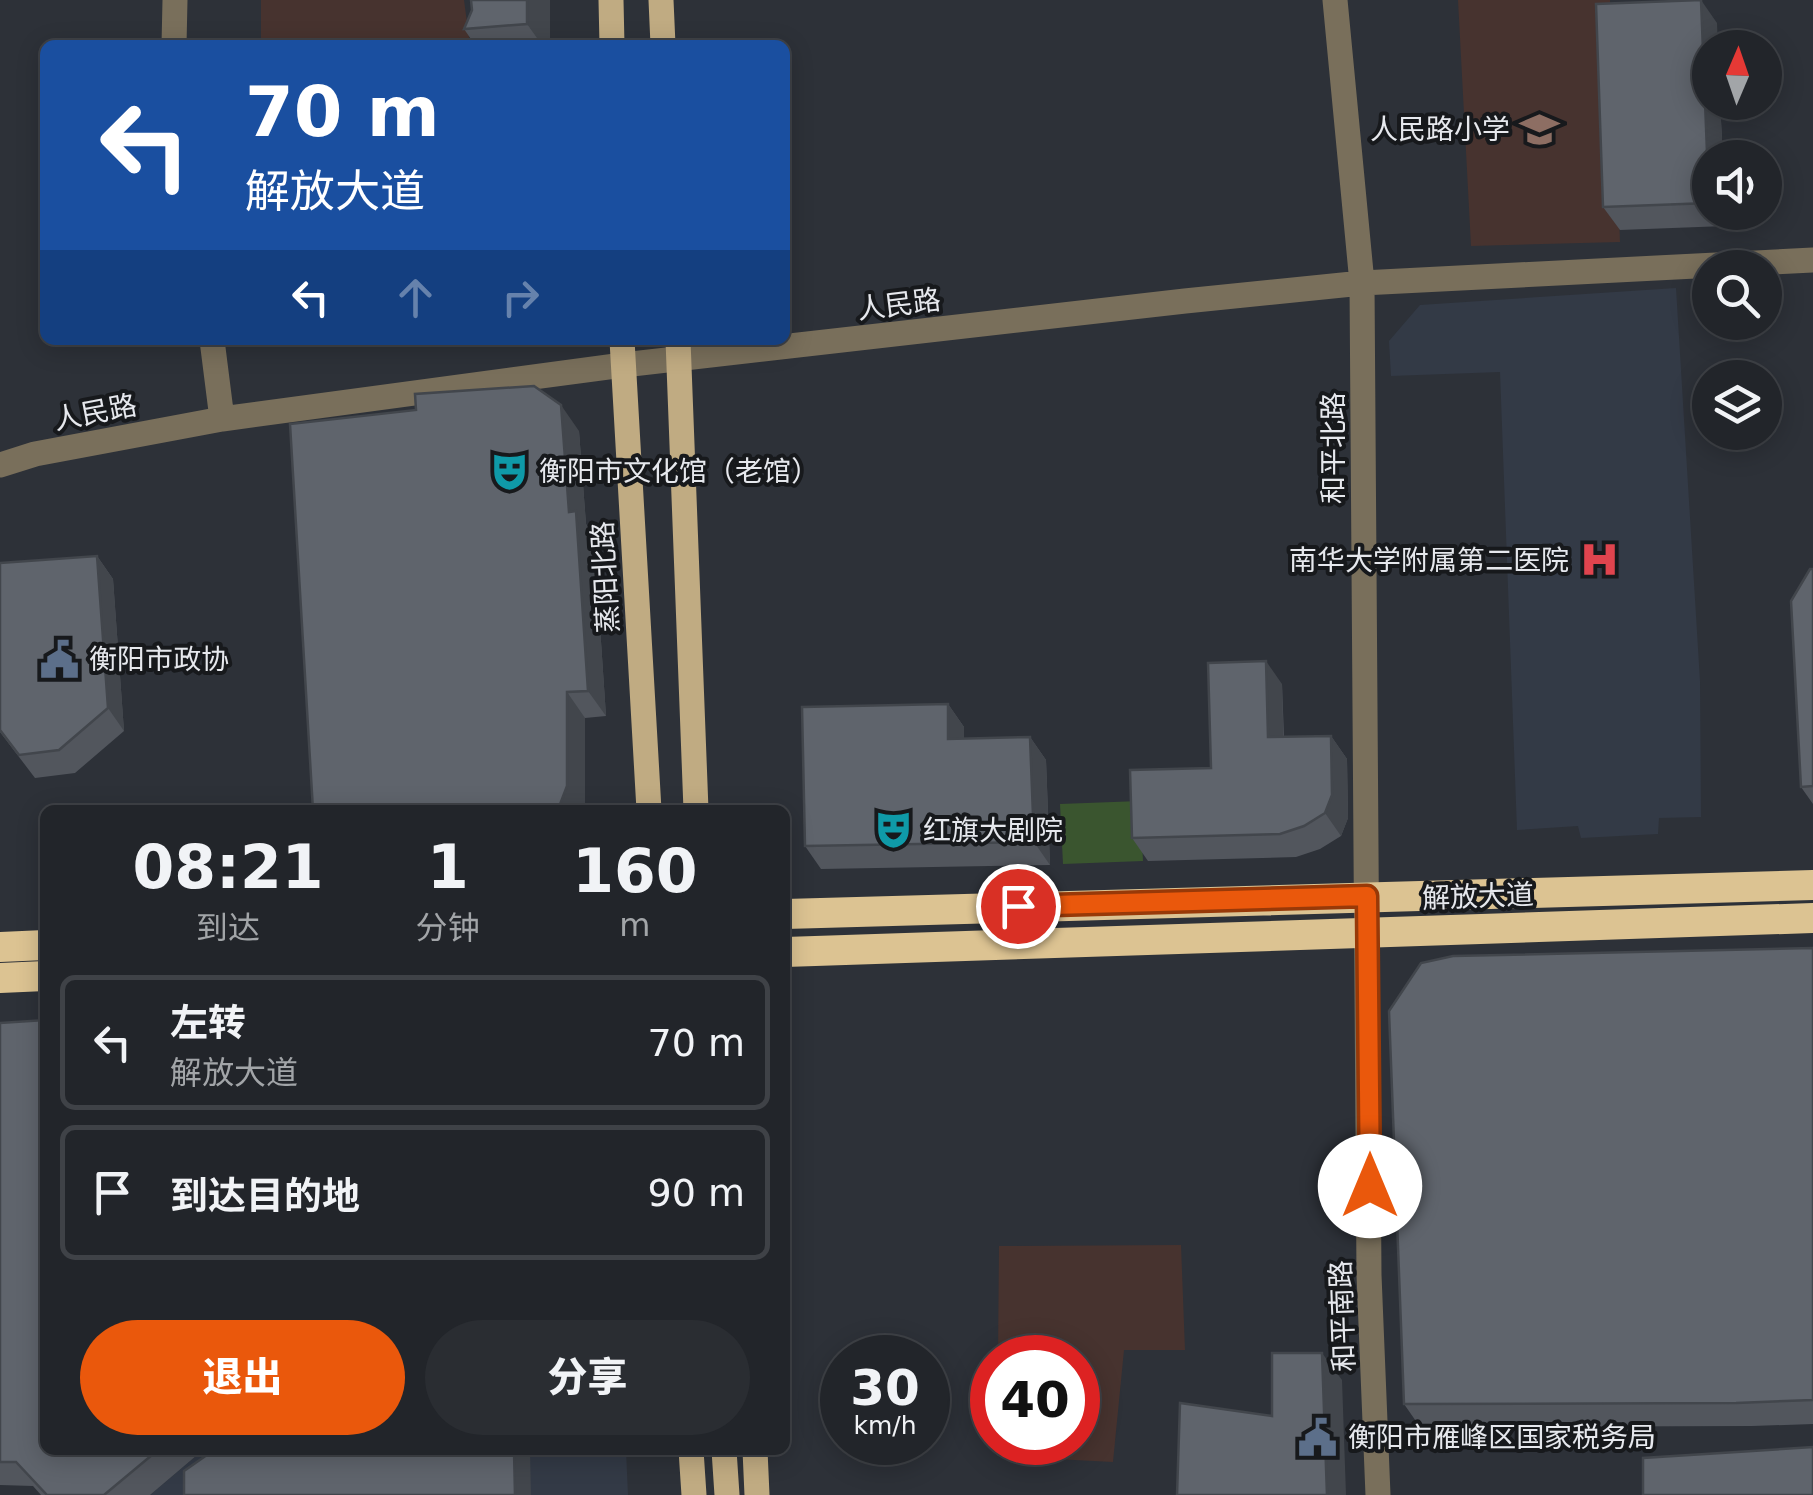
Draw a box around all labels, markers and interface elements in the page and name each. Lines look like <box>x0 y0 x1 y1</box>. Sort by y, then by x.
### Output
north arrow <box>1692 30 1782 120</box>
map controls <box>1692 30 1782 450</box>
text: 70 m <box>245 71 440 153</box>
icon: left <box>80 80 210 210</box>
school or university icon: 人民路小学 <box>1519 108 1561 150</box>
place label: 人民路小学 <box>1370 113 1510 146</box>
button: sound <box>1692 140 1782 230</box>
text: 解放大道 <box>245 165 425 218</box>
button: search <box>1692 250 1782 340</box>
icon: left <box>283 270 338 325</box>
icon: ahead <box>388 270 443 325</box>
icon: right <box>493 270 548 325</box>
street label: 人民路 <box>855 283 943 326</box>
button: layers <box>1692 360 1782 450</box>
street label: 人民路 <box>51 388 139 437</box>
street label: 和平北路 <box>1317 392 1350 504</box>
theatre icon: 衡阳市文化馆（老馆） <box>488 450 530 492</box>
place label: 衡阳市文化馆（老馆） <box>539 455 819 488</box>
street label: 蒸阳北路 <box>586 520 625 634</box>
hospital icon: 南华大学附属第二医院 <box>1578 539 1620 581</box>
place label: 南华大学附属第二医院 <box>1289 544 1569 577</box>
public building icon: 衡阳市政协 <box>38 638 80 680</box>
place label: 衡阳市政协 <box>89 643 229 676</box>
theatre icon: 红旗大剧院 <box>872 809 914 851</box>
place label: 红旗大剧院 <box>923 814 1063 847</box>
text: 08:21 <box>132 832 323 902</box>
text: 1 <box>427 832 469 902</box>
text: 160 <box>572 836 698 906</box>
pin <box>976 864 1061 949</box>
street label: 解放大道 <box>1421 878 1535 915</box>
icon: arrive <box>991 879 1046 934</box>
text: m <box>619 906 650 944</box>
text: 到达 <box>196 909 260 947</box>
text: 分钟 <box>416 909 480 947</box>
text: 左转 <box>170 1001 246 1045</box>
icon: left <box>85 1015 140 1070</box>
text: 70 m <box>648 1021 745 1065</box>
text: 解放大道 <box>170 1054 298 1092</box>
position arrow <box>1318 1134 1422 1238</box>
icon: arrive <box>85 1165 140 1220</box>
text: 90 m <box>648 1171 745 1215</box>
text: 到达目的地 <box>170 1174 360 1218</box>
street label: 和平南路 <box>1324 1259 1361 1373</box>
button: 退出 <box>80 1320 405 1435</box>
button: 分享 <box>425 1320 750 1435</box>
speed limit sign: 40 <box>970 1335 1100 1465</box>
text: 30 <box>850 1359 920 1417</box>
text: km/h <box>853 1411 917 1440</box>
public building icon: 衡阳市雁峰区国家税务局 <box>1297 1416 1339 1458</box>
place label: 衡阳市雁峰区国家税务局 <box>1348 1421 1656 1454</box>

